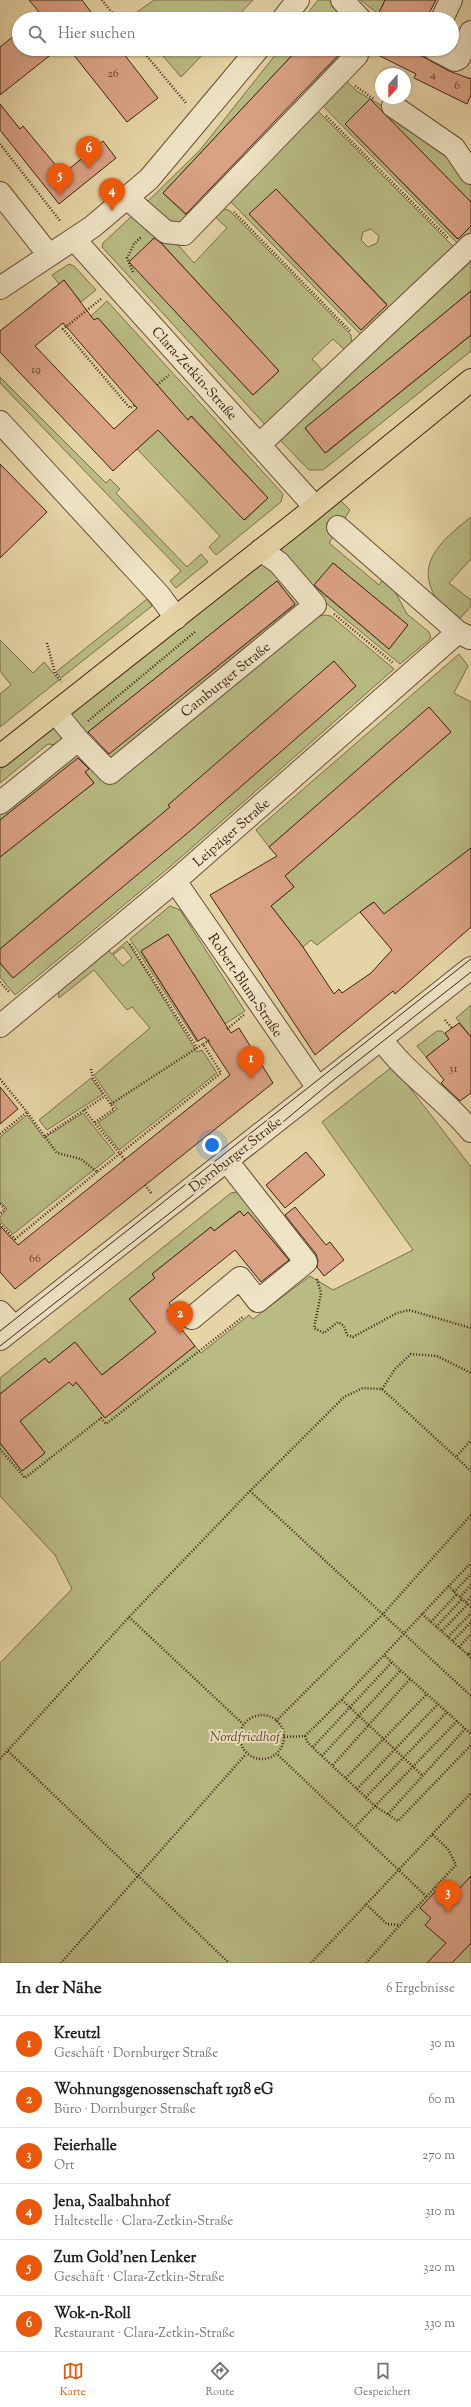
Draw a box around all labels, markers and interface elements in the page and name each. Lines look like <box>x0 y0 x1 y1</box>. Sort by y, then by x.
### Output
search box <box>12 12 459 56</box>
icon: search <box>26 23 48 45</box>
text: Hier suchen <box>58 24 136 45</box>
house number: 26 <box>107 65 119 83</box>
house number: 4 <box>430 66 436 84</box>
north arrow <box>375 68 411 104</box>
house number: 6 <box>454 77 460 95</box>
pin: 6 <box>76 136 102 169</box>
pin: 5 <box>47 163 73 196</box>
pin: 4 <box>99 178 125 211</box>
street label: Clara-Zetkin-Straße <box>146 323 241 426</box>
house number: 19 <box>31 361 41 379</box>
street label: Camburger Straße <box>177 638 275 723</box>
street label: Leipziger Straße <box>189 794 275 873</box>
street label: Robert-Blum-Straße <box>202 930 287 1042</box>
pin: 1 <box>238 1046 264 1079</box>
house number: 31 <box>449 1060 457 1078</box>
street label: Dornburger Straße <box>185 1113 287 1198</box>
your location <box>202 1135 222 1155</box>
house number: 66 <box>29 1250 41 1268</box>
pin: 2 <box>167 1301 193 1334</box>
park label: Nordfriedhof <box>210 1728 282 1748</box>
pin: 3 <box>435 1880 461 1913</box>
text: In der Nähe <box>16 1977 102 2001</box>
text: 6 Ergebnisse <box>386 1980 455 1998</box>
text: Kreutzl <box>54 2024 101 2045</box>
text: 1 <box>27 2035 31 2053</box>
text: 30 m <box>429 2035 455 2053</box>
text: Geschäft · Dornburger Straße <box>54 2045 218 2063</box>
text: Wohnungsgenossenschaft 1918 eG <box>54 2080 273 2101</box>
text: 2 <box>26 2091 32 2109</box>
text: 60 m <box>428 2091 455 2109</box>
text: Büro · Dornburger Straße <box>54 2101 196 2119</box>
text: Feierhalle <box>54 2136 117 2157</box>
text: 3 <box>26 2147 32 2165</box>
text: 270 m <box>422 2147 455 2165</box>
text: Ort <box>54 2157 74 2175</box>
text: Jena, Saalbahnhof <box>54 2192 170 2213</box>
text: 4 <box>26 2203 32 2221</box>
text: 310 m <box>425 2203 455 2221</box>
text: Haltestelle · Clara-Zetkin-Straße <box>54 2213 233 2231</box>
text: Zum Gold’nen Lenker <box>54 2248 196 2269</box>
text: 5 <box>27 2259 31 2277</box>
text: 320 m <box>423 2259 455 2277</box>
text: Geschäft · Clara-Zetkin-Straße <box>54 2269 225 2287</box>
text: Wok-n-Roll <box>54 2304 131 2325</box>
text: 6 <box>26 2315 32 2333</box>
text: 330 m <box>424 2315 455 2333</box>
text: Restaurant · Clara-Zetkin-Straße <box>54 2325 235 2343</box>
tab: Karte <box>60 2360 86 2400</box>
tab: Route <box>206 2360 234 2400</box>
tab: Gespeichert <box>354 2360 411 2400</box>

